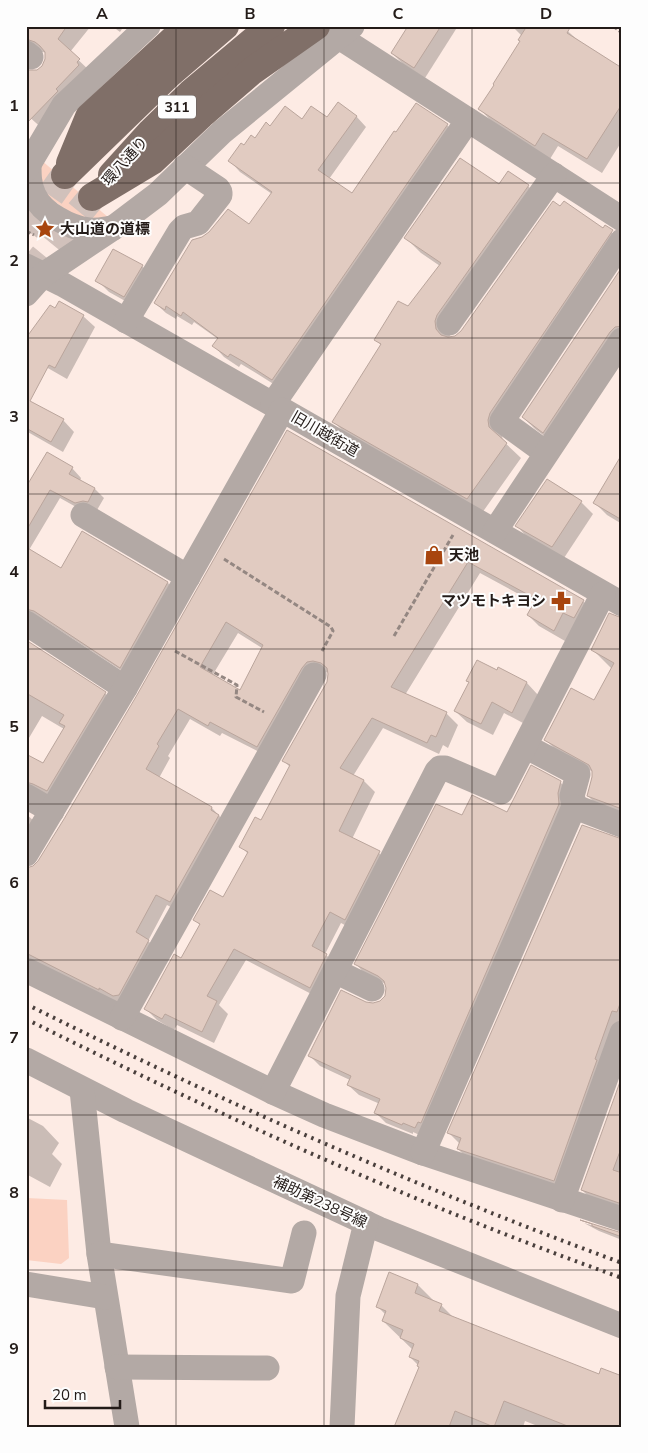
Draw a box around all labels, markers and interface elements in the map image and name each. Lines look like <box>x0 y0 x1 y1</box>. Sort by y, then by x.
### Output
text: A <box>96 3 108 25</box>
text: B <box>244 3 256 25</box>
text: C <box>393 3 404 25</box>
text: D <box>540 3 552 25</box>
text: 1 <box>9 95 19 117</box>
road number: 311 <box>158 95 196 118</box>
street label: 環八通り <box>97 132 153 190</box>
place icon: 大山道の道標 <box>34 218 56 240</box>
place label: 大山道の道標 <box>60 219 150 239</box>
text: 2 <box>9 250 19 272</box>
text: 3 <box>9 406 19 428</box>
street label: 旧川越街道 <box>288 407 362 461</box>
shop icon: 天池 <box>423 544 445 566</box>
place label: 天池 <box>449 545 479 565</box>
text: 4 <box>9 561 19 583</box>
pharmacy icon: マツモトキヨシ <box>550 590 572 612</box>
place label: マツモトキヨシ <box>441 591 546 611</box>
text: 5 <box>9 716 19 738</box>
text: 6 <box>9 872 19 894</box>
text: 7 <box>9 1027 19 1049</box>
street label: 補助第238号線 <box>270 1171 370 1233</box>
text: 8 <box>9 1182 19 1204</box>
text: 9 <box>9 1338 19 1360</box>
scale bar <box>45 1378 120 1410</box>
text: 20 m <box>52 1385 87 1405</box>

